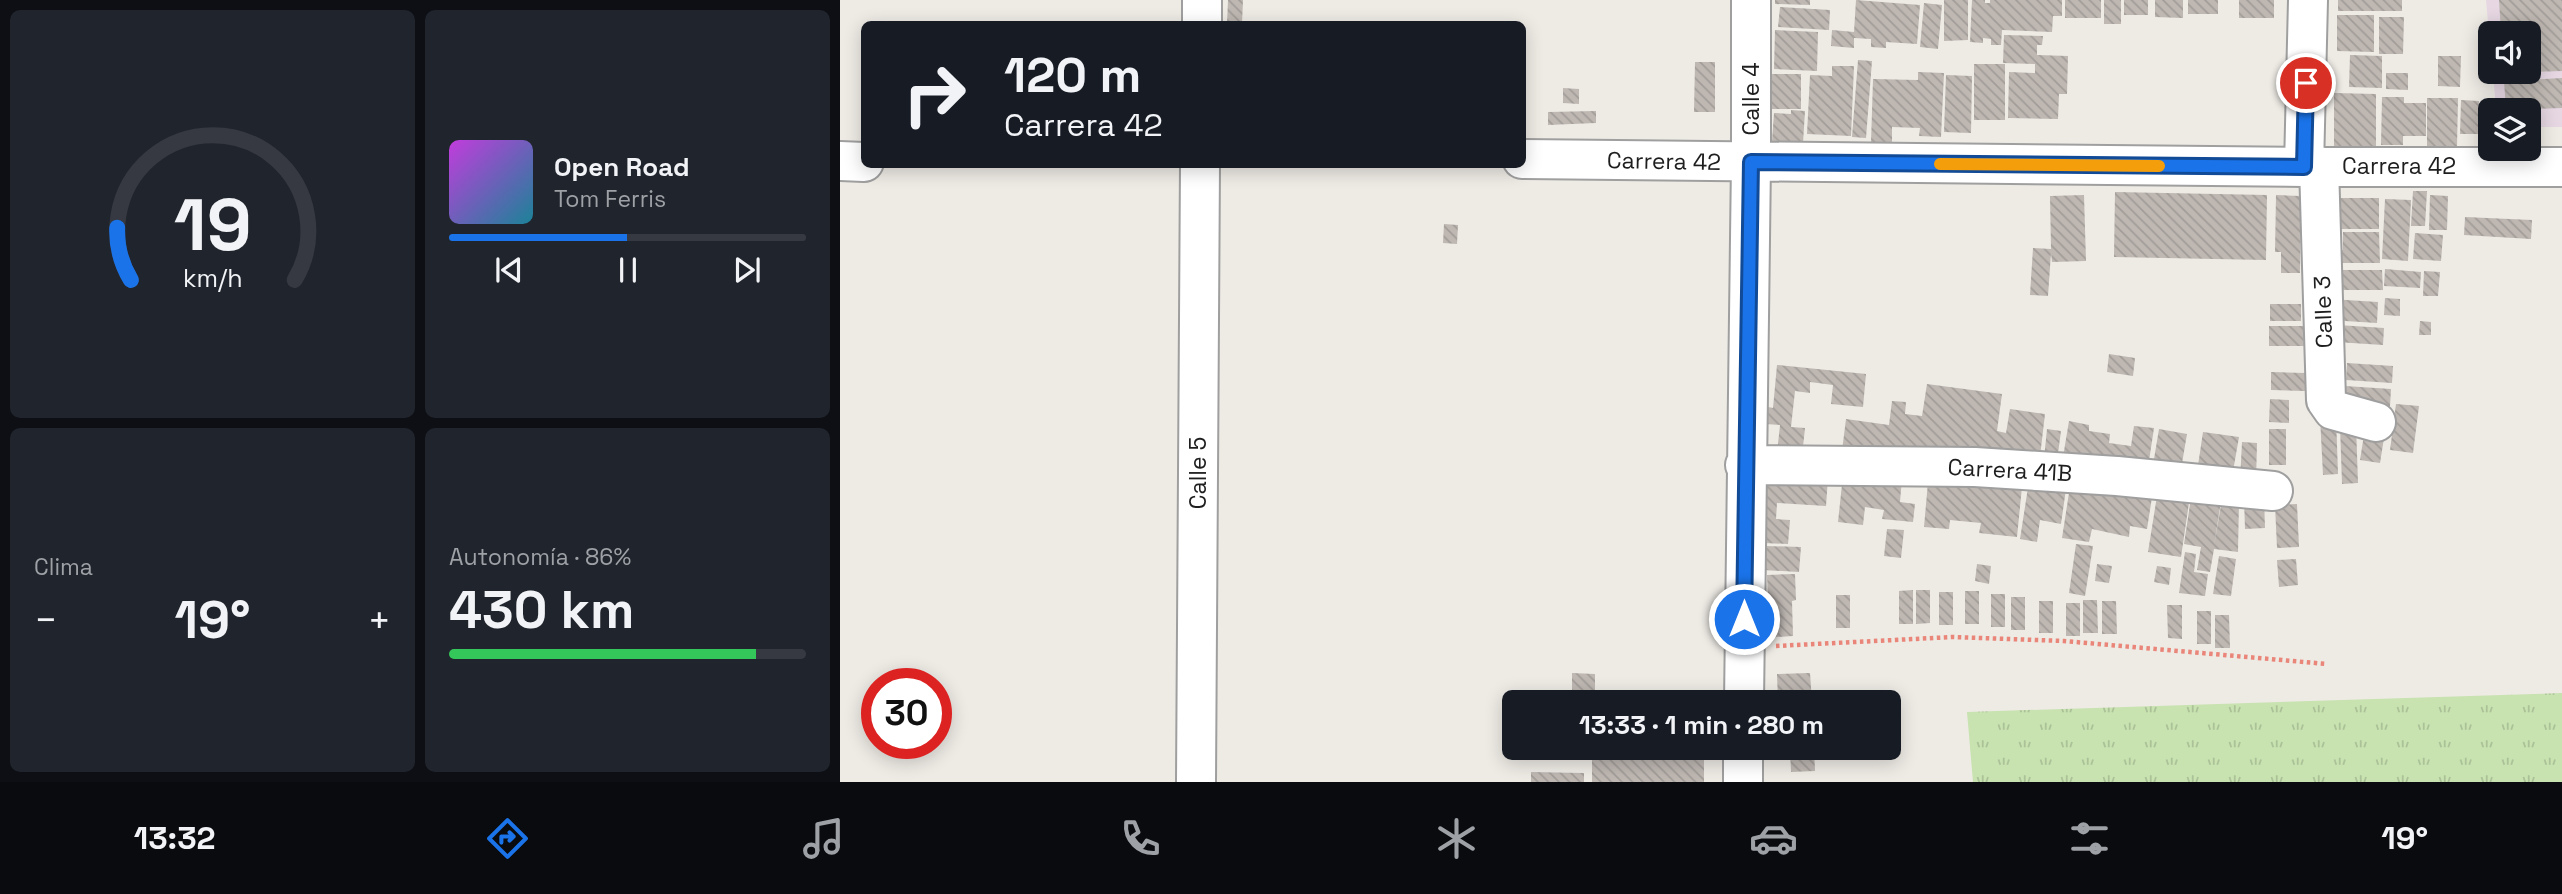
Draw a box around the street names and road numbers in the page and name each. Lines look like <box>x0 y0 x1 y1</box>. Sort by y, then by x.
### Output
street label: Calle 4 <box>1736 62 1766 136</box>
street label: Carrera 42 <box>1607 145 1721 177</box>
street label: Carrera 42 <box>2342 151 2456 181</box>
street label: Calle 3 <box>2307 275 2339 349</box>
street label: Calle 5 <box>1183 437 1213 509</box>
street label: Carrera 41B <box>1947 452 2073 488</box>

